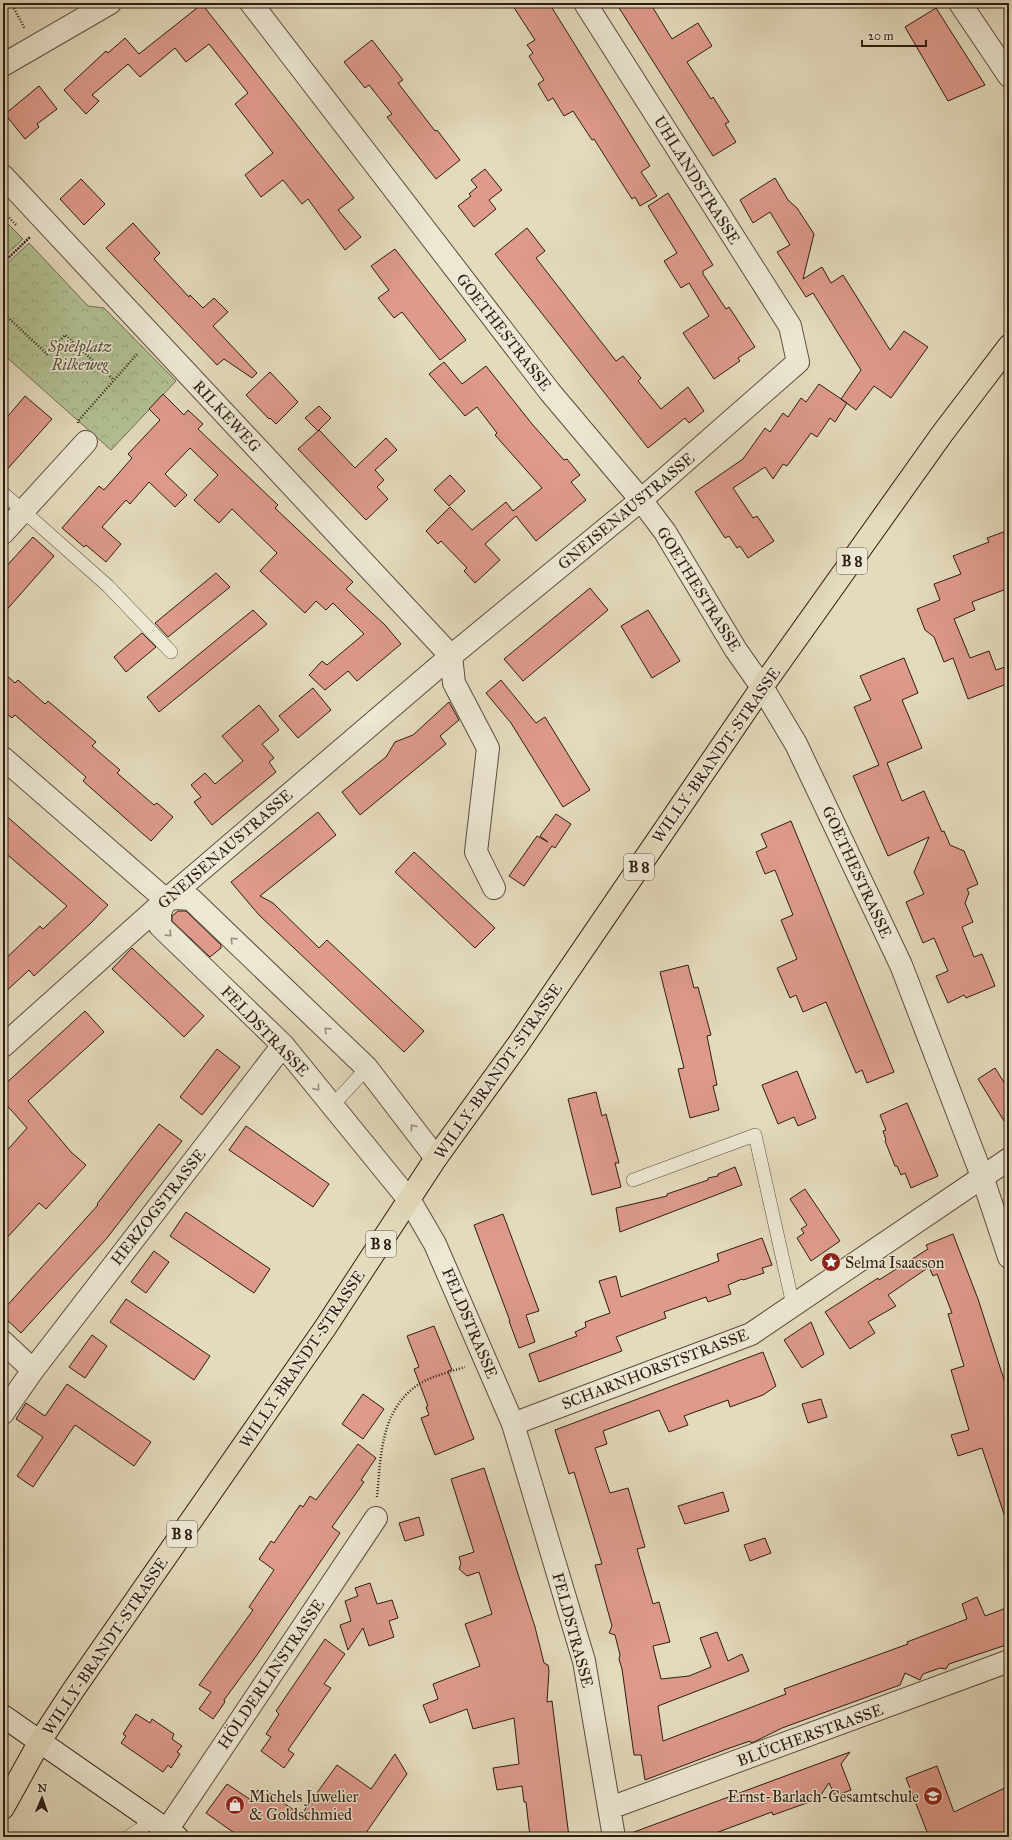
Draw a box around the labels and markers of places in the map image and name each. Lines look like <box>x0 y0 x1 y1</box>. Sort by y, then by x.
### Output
place icon: Selma Isaacson <box>820 1251 842 1273</box>
place label: Selma Isaacson <box>845 1253 945 1272</box>
school or university icon: Ernst-Barlach-Gesamtschule <box>922 1785 944 1807</box>
place label: Michels Juwelier & Goldschmied <box>249 1787 359 1824</box>
place label: Ernst-Barlach-Gesamtschule <box>727 1787 919 1806</box>
shop icon: Michels Juwelier & Goldschmied <box>224 1794 246 1816</box>

